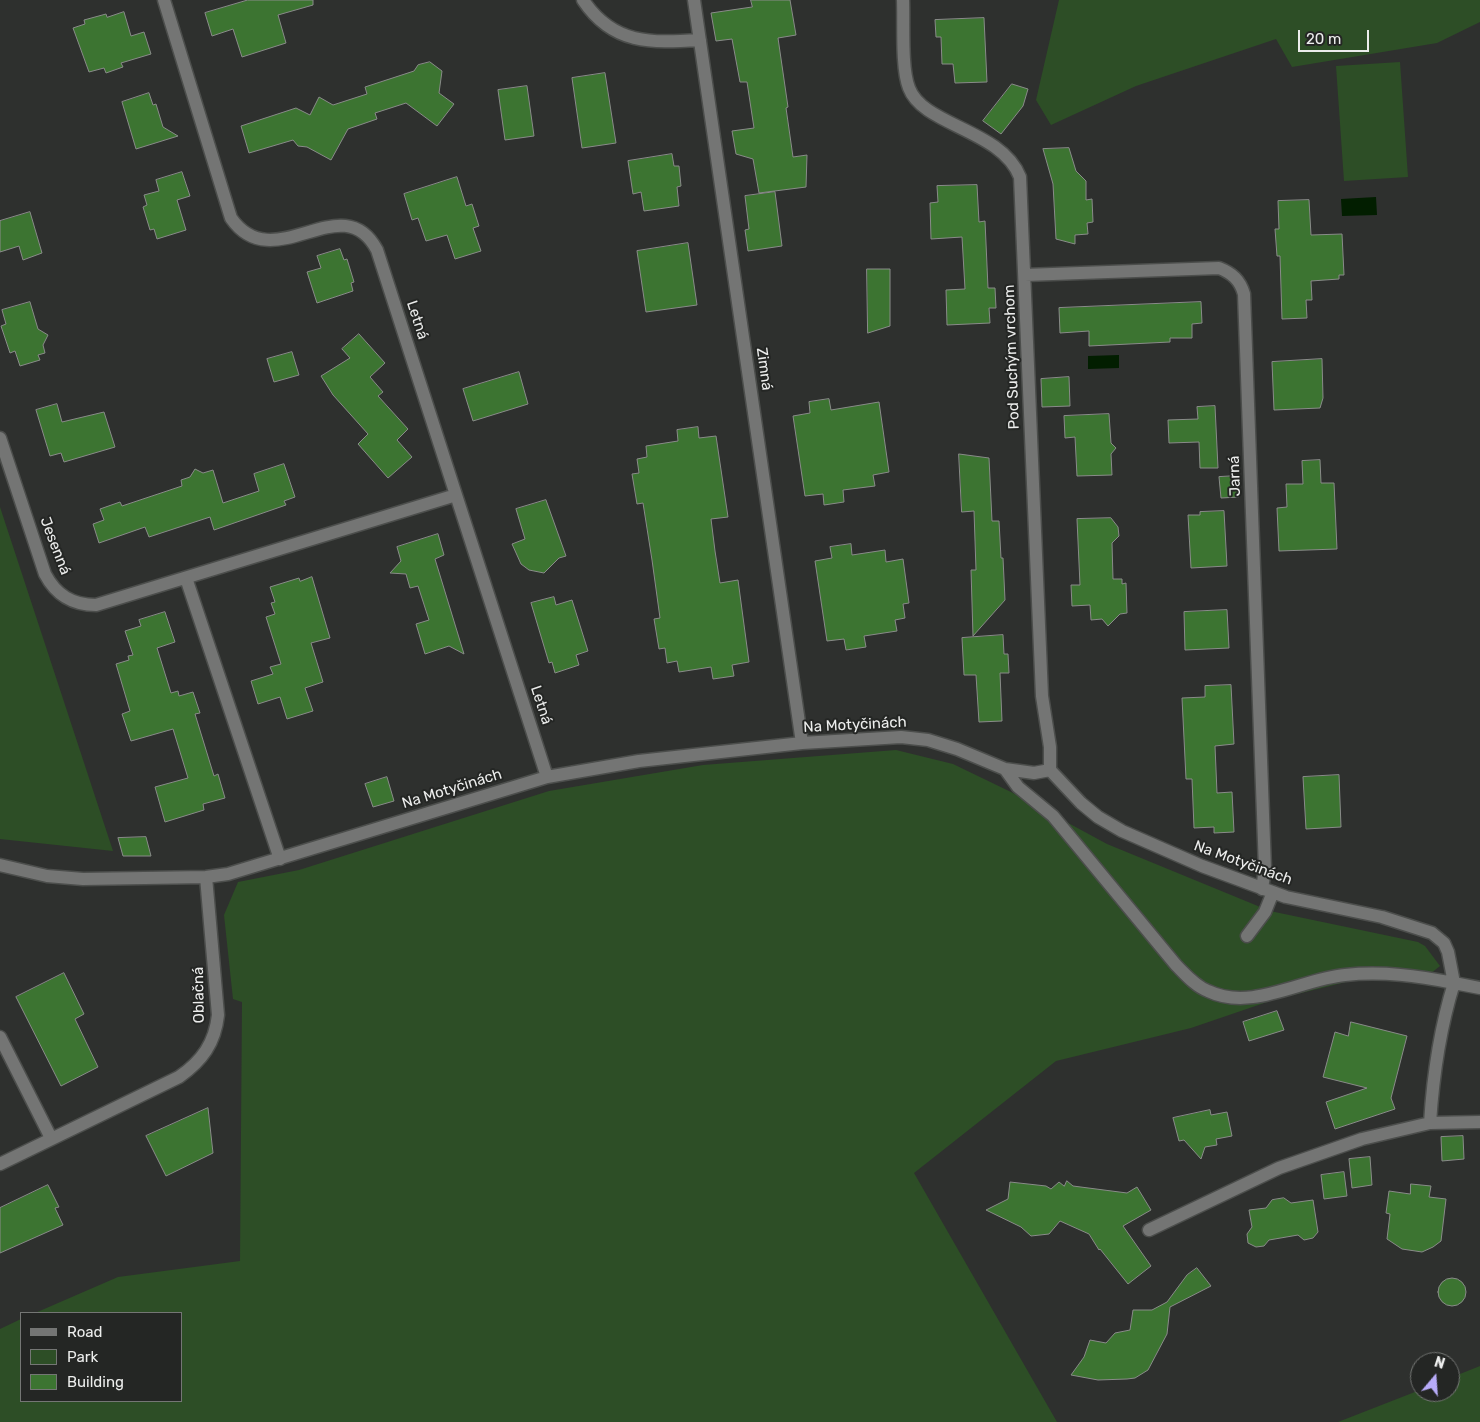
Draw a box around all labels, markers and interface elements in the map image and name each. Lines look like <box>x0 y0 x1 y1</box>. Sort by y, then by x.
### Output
scale bar <box>1300 20 1371 52</box>
text: 20 m <box>1306 30 1341 48</box>
street label: Pod Suchým vrchom <box>1000 284 1024 430</box>
street label: Letná <box>402 298 432 342</box>
street label: Zimná <box>752 346 776 392</box>
street label: Jarná <box>1225 455 1245 497</box>
street label: Jesenná <box>36 515 74 577</box>
street label: Letná <box>526 683 556 727</box>
street label: Na Motyčinách <box>803 713 907 737</box>
street label: Na Motyčinách <box>400 765 504 813</box>
street label: Na Motyčinách <box>1191 837 1295 889</box>
street label: Oblačná <box>190 967 208 1023</box>
legend <box>20 1312 182 1402</box>
text: Road <box>67 1323 103 1341</box>
text: Park <box>67 1348 98 1366</box>
north arrow <box>1410 1352 1460 1402</box>
text: N <box>1432 1354 1447 1373</box>
text: Building <box>67 1373 124 1391</box>

